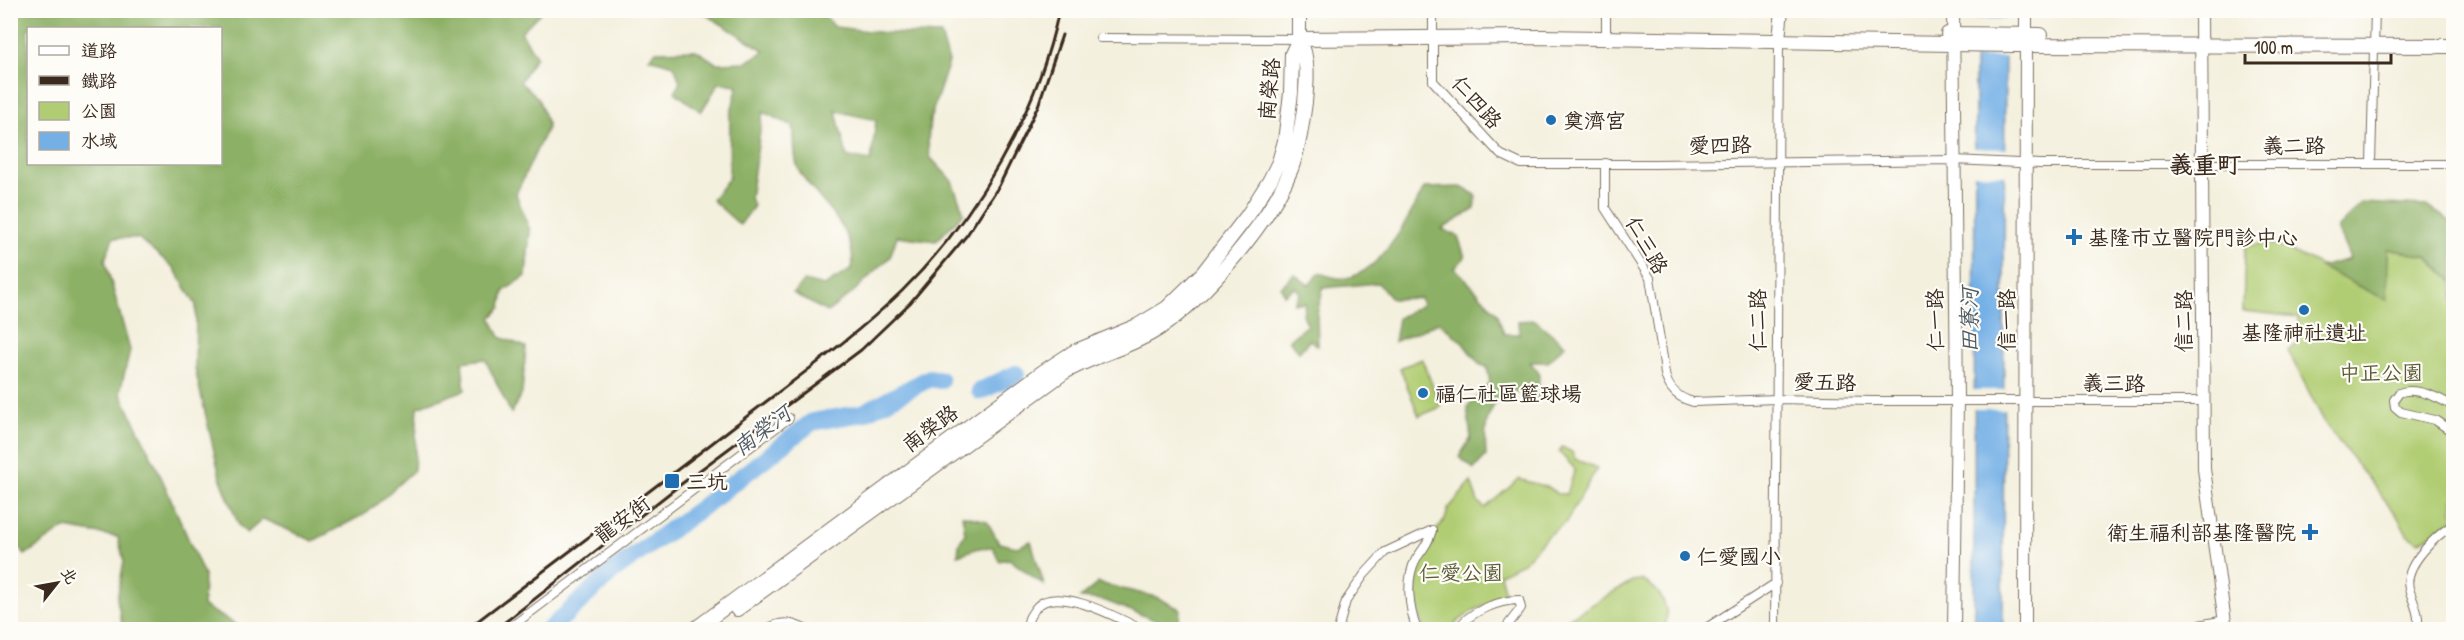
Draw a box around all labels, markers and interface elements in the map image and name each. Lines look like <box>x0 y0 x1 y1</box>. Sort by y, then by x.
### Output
legend <box>27 27 222 165</box>
scale bar <box>2245 27 2390 65</box>
text: 100 m <box>2254 35 2293 60</box>
text: 道路 <box>81 38 117 63</box>
street label: 南榮路 <box>1252 56 1286 122</box>
text: 鐵路 <box>81 68 117 93</box>
street label: 仁四路 <box>1445 69 1509 135</box>
text: 公園 <box>81 98 117 123</box>
place label: 奠濟宮 <box>1563 106 1626 135</box>
marker: 奠濟宮 <box>1544 113 1558 127</box>
text: 水域 <box>81 128 117 153</box>
street label: 愛四路 <box>1688 130 1752 160</box>
street label: 義二路 <box>2263 131 2326 160</box>
district label: 義重町 <box>2169 148 2241 180</box>
street label: 仁三路 <box>1619 210 1675 280</box>
place label: 基隆市立醫院門診中心 <box>2088 223 2298 252</box>
marker: 基隆市立醫院門診中心 <box>2065 228 2083 246</box>
water label: 田寮河 <box>1954 284 1984 353</box>
street label: 仁一路 <box>1920 288 1950 352</box>
street label: 仁二路 <box>1743 289 1772 352</box>
street label: 信一路 <box>1992 289 2021 352</box>
street label: 信二路 <box>2169 290 2198 353</box>
marker: 基隆神社遺址 <box>2297 303 2311 317</box>
place label: 基隆神社遺址 <box>2241 318 2367 347</box>
park label: 中正公園 <box>2339 358 2423 387</box>
street label: 愛五路 <box>1793 367 1857 397</box>
street label: 義三路 <box>2082 368 2146 398</box>
place label: 福仁社區籃球場 <box>1435 379 1582 408</box>
marker: 福仁社區籃球場 <box>1416 386 1430 400</box>
water label: 南榮河 <box>727 396 800 462</box>
street label: 南榮路 <box>896 397 964 459</box>
place label: 三坑 <box>686 467 728 496</box>
marker: 三坑 <box>663 472 681 490</box>
street label: 龍安街 <box>588 488 656 550</box>
place label: 衛生福利部基隆醫院 <box>2107 518 2296 547</box>
marker: 衛生福利部基隆醫院 <box>2301 523 2319 541</box>
place label: 仁愛國小 <box>1697 542 1781 571</box>
marker: 仁愛國小 <box>1678 549 1692 563</box>
north arrow <box>27 553 87 613</box>
park label: 仁愛公園 <box>1419 558 1503 587</box>
text: 北 <box>56 563 83 588</box>

